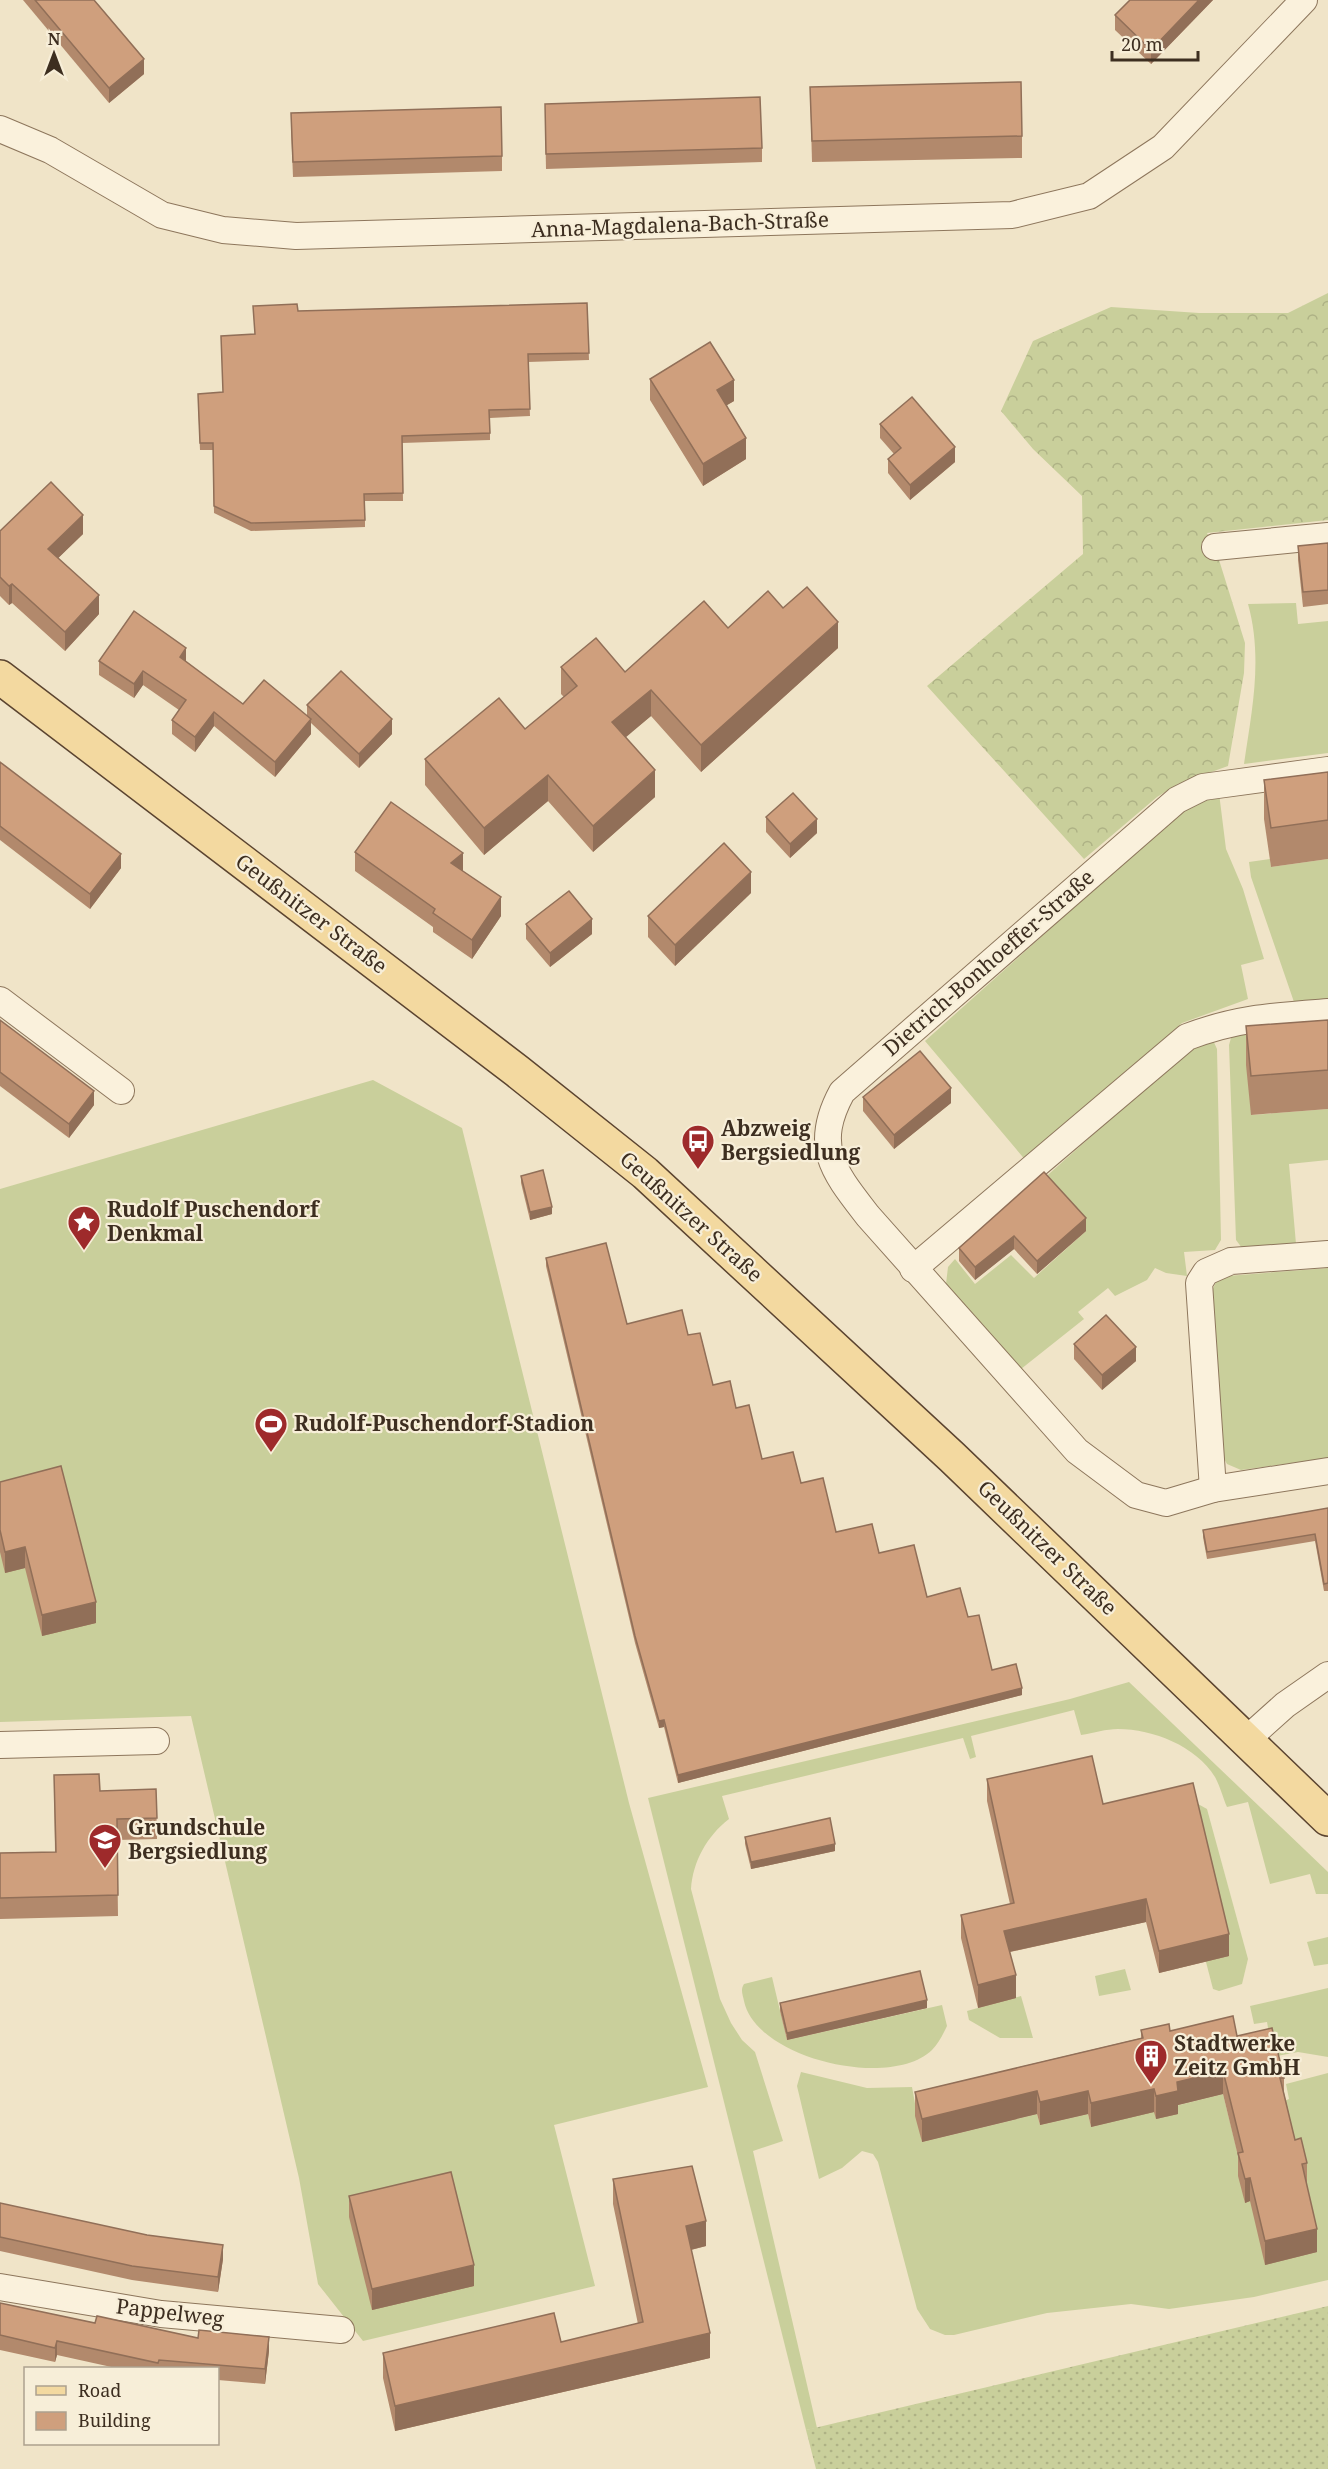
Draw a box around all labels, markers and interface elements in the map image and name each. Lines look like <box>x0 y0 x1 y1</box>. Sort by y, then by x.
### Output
north arrow <box>24 24 84 84</box>
scale bar <box>1112 24 1198 62</box>
text: N <box>48 28 61 50</box>
text: 20 m <box>1121 32 1163 56</box>
street label: Anna-Magdalena-Bach-Straße <box>531 205 829 243</box>
street label: Geußnitzer Straße <box>230 847 393 979</box>
street label: Dietrich-Bonhoeffer-Straße <box>877 863 1100 1062</box>
place label: Abzweig Bergsiedlung <box>721 1114 860 1166</box>
bus stop icon: Abzweig Bergsiedlung <box>680 1123 716 1170</box>
street label: Geußnitzer Straße <box>614 1145 769 1288</box>
place label: Rudolf Puschendorf Denkmal <box>107 1195 321 1247</box>
place icon: Rudolf Puschendorf Denkmal <box>66 1204 102 1251</box>
sports icon: Rudolf-Puschendorf-Stadion <box>253 1406 289 1453</box>
place label: Rudolf-Puschendorf-Stadion <box>294 1409 594 1437</box>
street label: Geußnitzer Straße <box>972 1474 1123 1621</box>
place label: Grundschule Bergsiedlung <box>128 1813 267 1865</box>
school or university icon: Grundschule Bergsiedlung <box>87 1822 123 1869</box>
place label: Stadtwerke Zeitz GmbH <box>1174 2029 1300 2081</box>
building icon: Stadtwerke Zeitz GmbH <box>1133 2038 1169 2085</box>
street label: Pappelweg <box>114 2291 226 2333</box>
legend <box>24 2367 219 2445</box>
text: Road <box>78 2378 121 2402</box>
text: Building <box>78 2408 151 2432</box>

